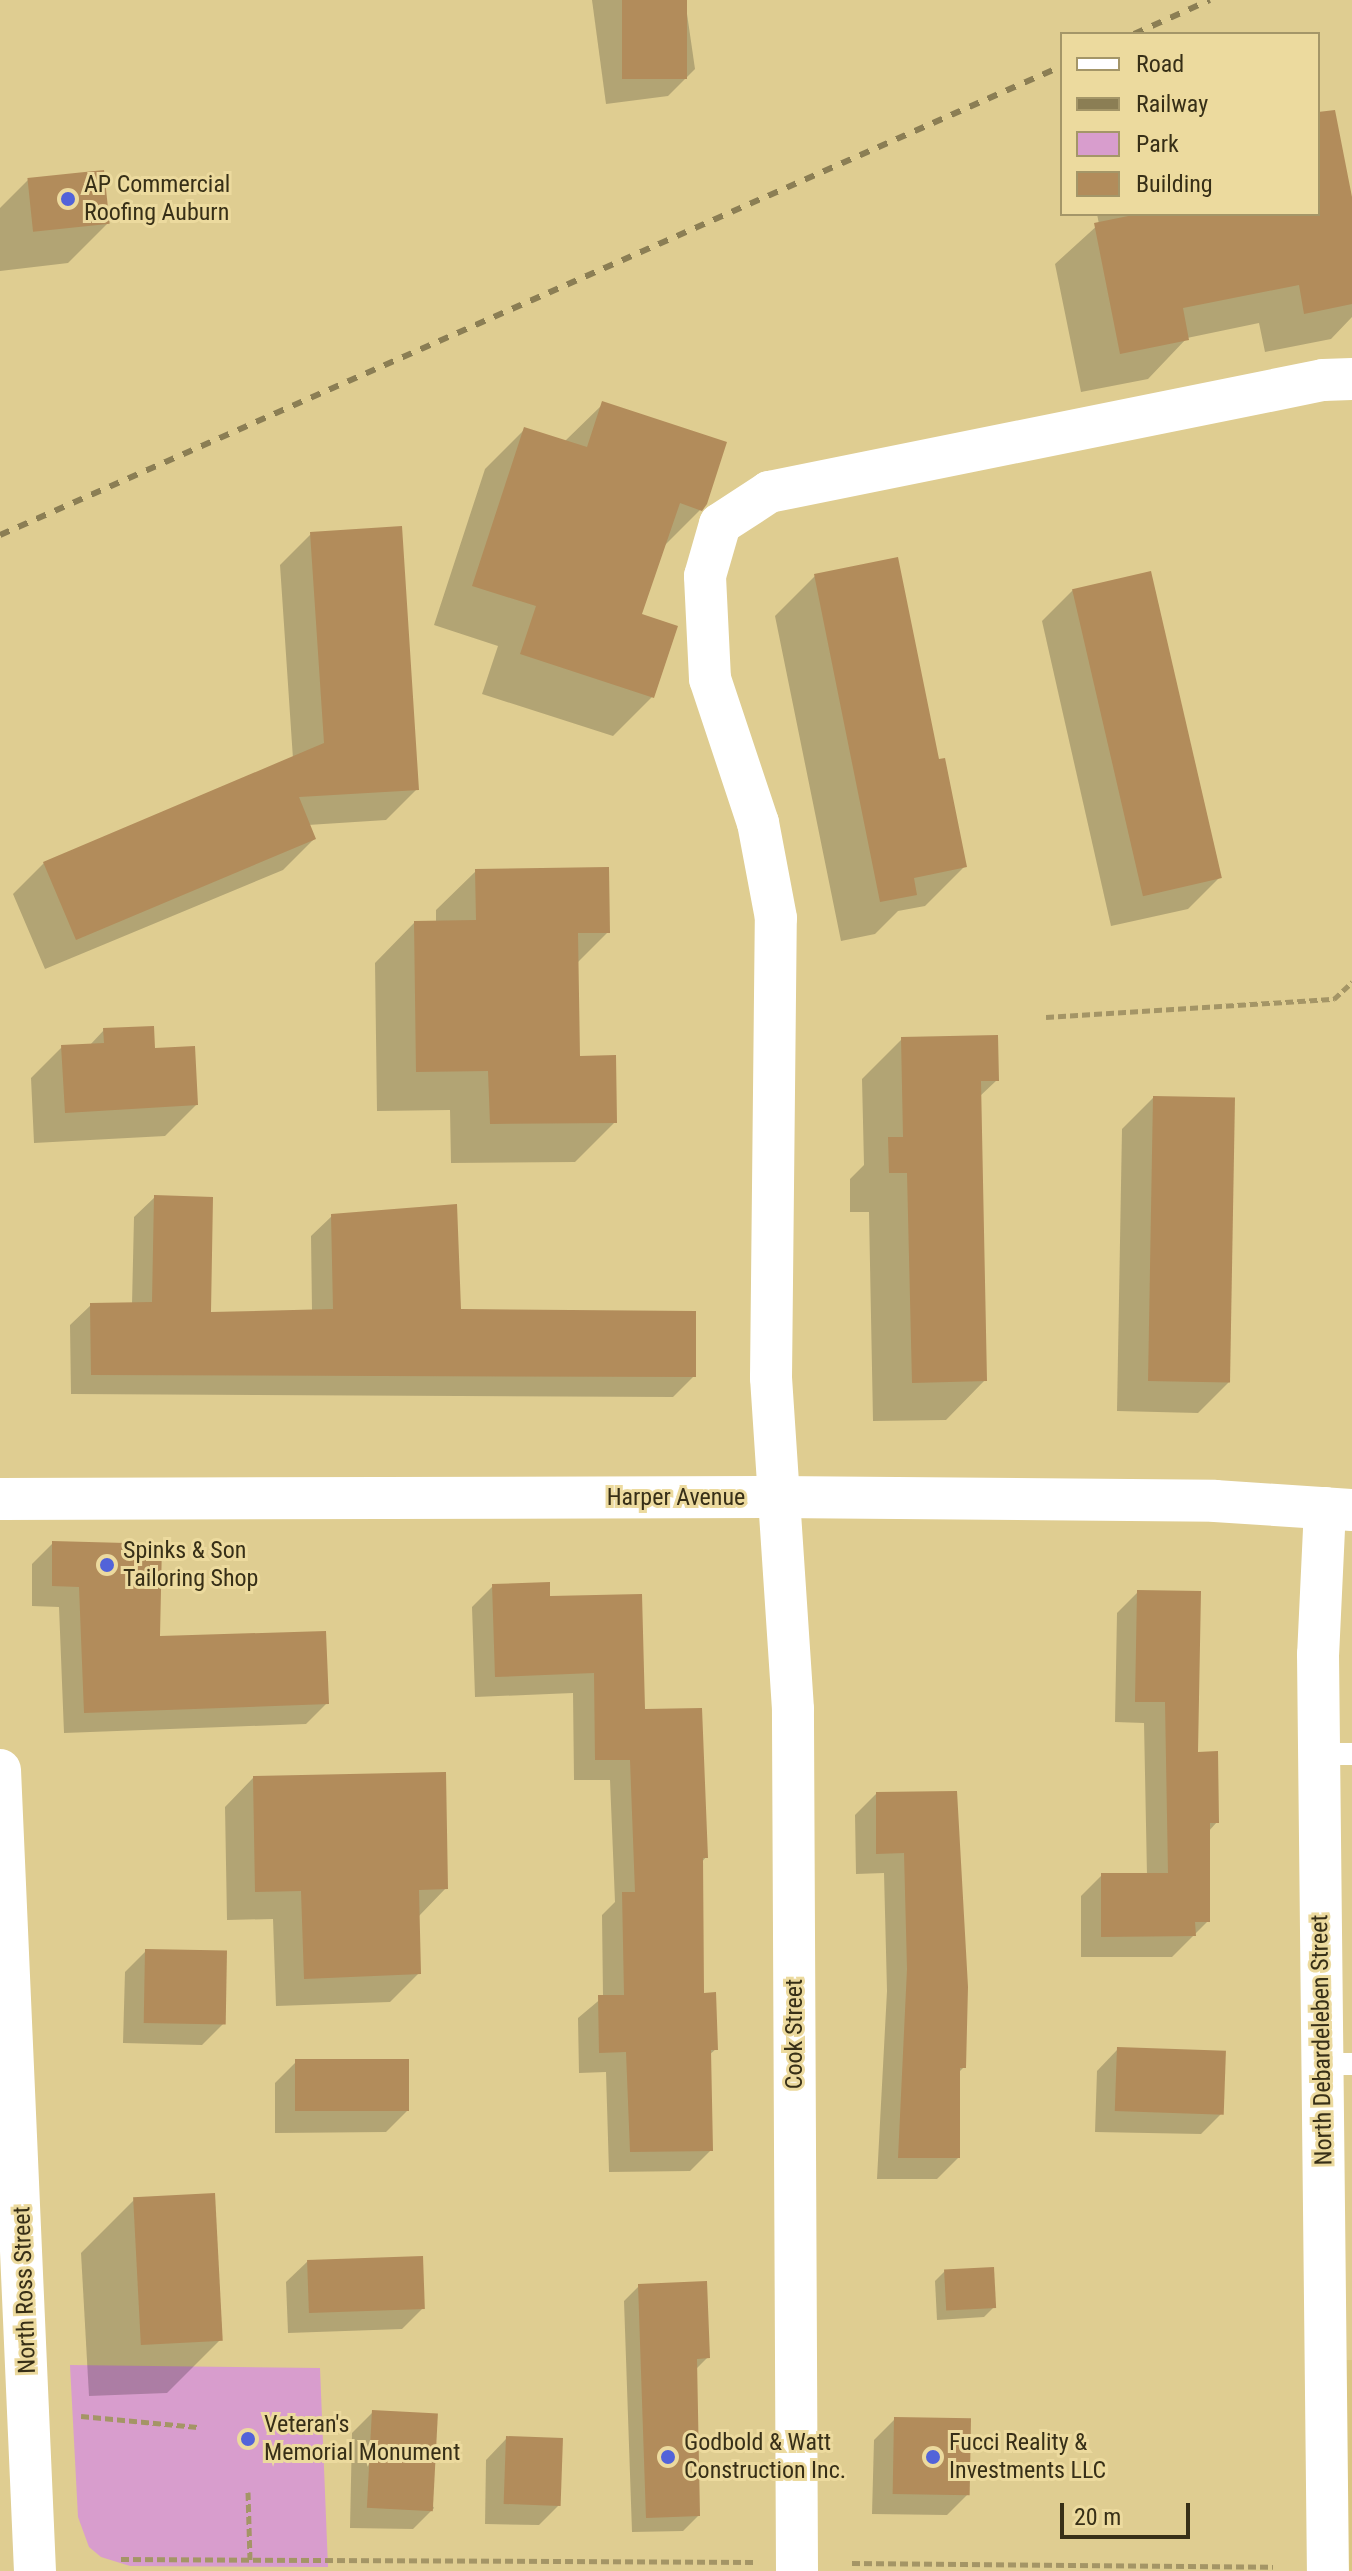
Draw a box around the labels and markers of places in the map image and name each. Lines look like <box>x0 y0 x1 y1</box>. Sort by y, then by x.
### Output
place label: AP Commercial Roofing Auburn <box>84 171 230 227</box>
marker: AP Commercial Roofing Auburn <box>59 190 77 208</box>
place label: Spinks & Son Tailoring Shop <box>123 1537 258 1593</box>
marker: Spinks & Son Tailoring Shop <box>98 1556 116 1574</box>
place label: Veteran's Memorial Monument <box>264 2411 460 2467</box>
place label: Godbold & Watt Construction Inc. <box>684 2429 846 2485</box>
place label: Fucci Reality & Investments LLC <box>949 2429 1106 2485</box>
marker: Veteran's Memorial Monument <box>239 2430 257 2448</box>
marker: Godbold & Watt Construction Inc. <box>659 2448 677 2466</box>
marker: Fucci Reality & Investments LLC <box>924 2448 942 2466</box>

